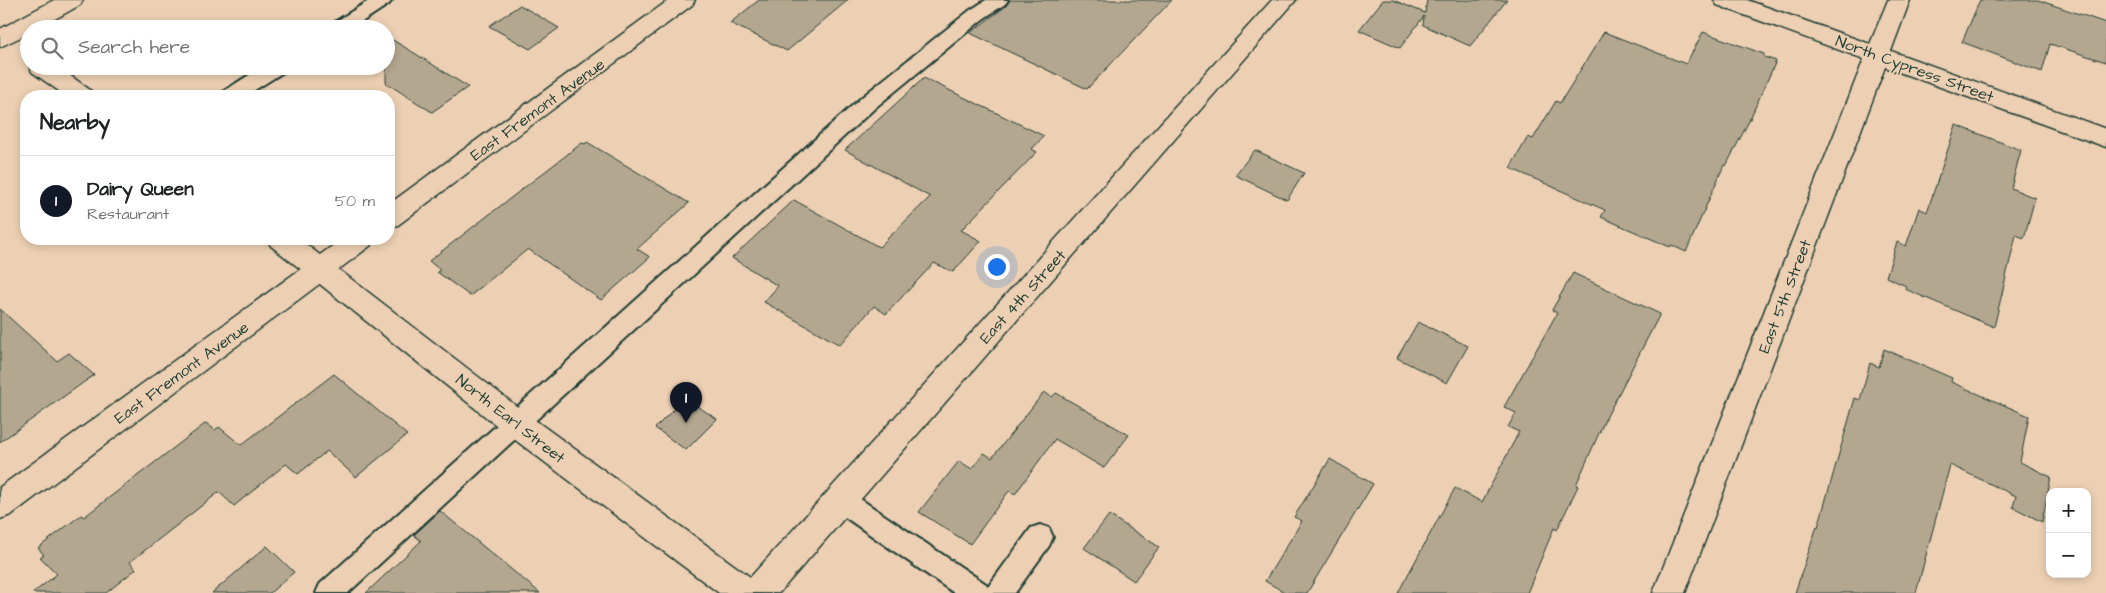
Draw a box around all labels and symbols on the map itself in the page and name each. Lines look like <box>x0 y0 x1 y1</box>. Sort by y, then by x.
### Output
street label: North Cypress Street <box>1832 30 1997 109</box>
street label: East Fremont Avenue <box>466 53 610 166</box>
street label: East 5th Street <box>1753 236 1817 356</box>
street label: East 4th Street <box>975 244 1071 348</box>
your location <box>984 254 1010 280</box>
street label: East Fremont Avenue <box>110 316 254 429</box>
street label: North Earl Street <box>451 369 570 469</box>
pin: 1 <box>670 382 702 423</box>

